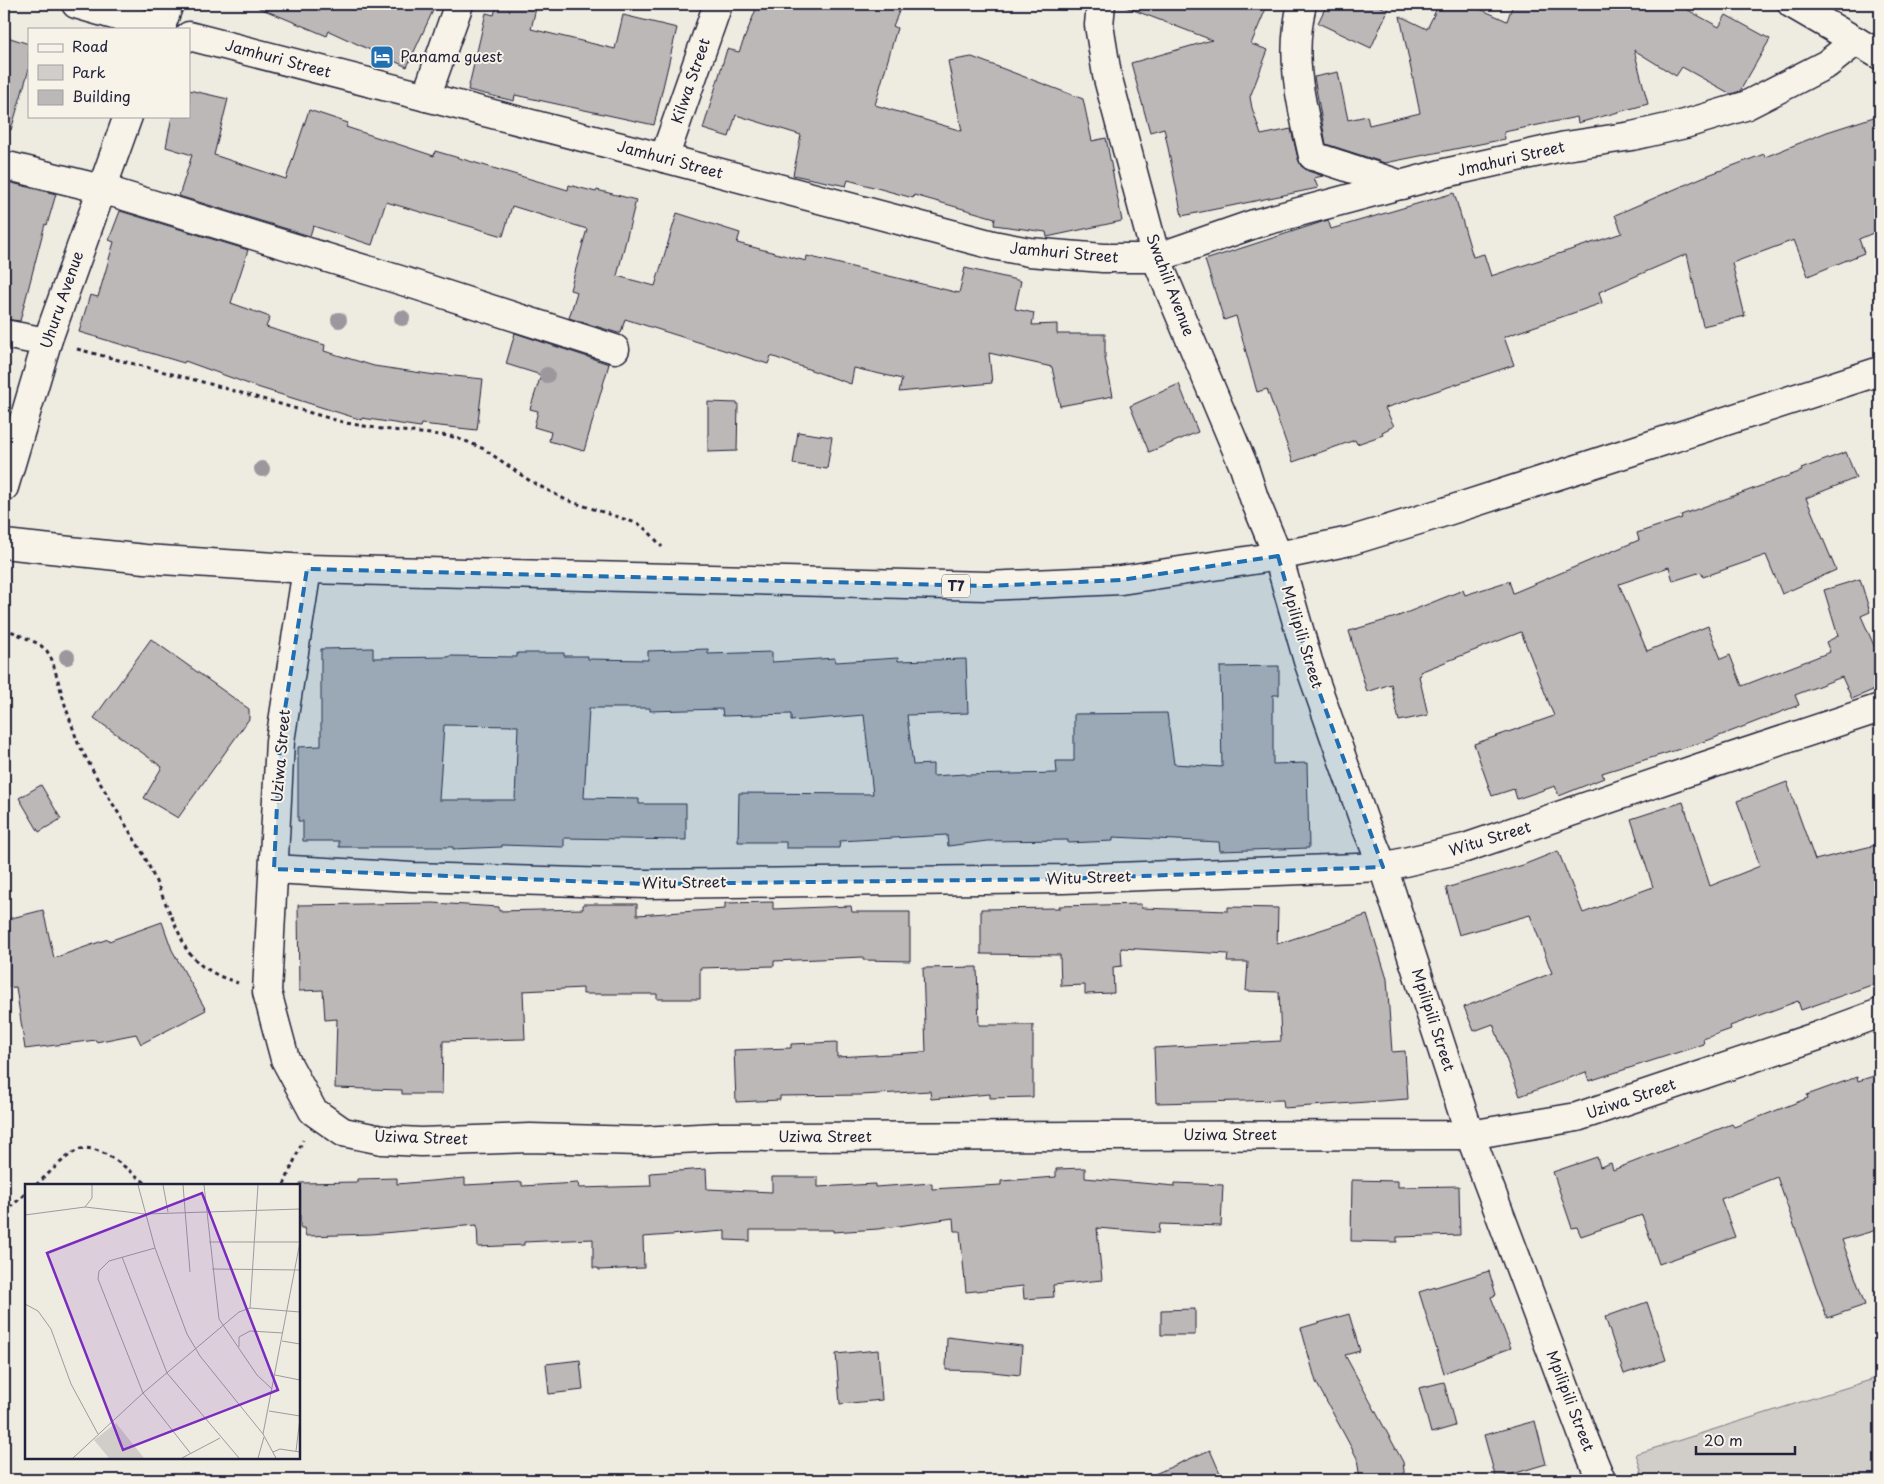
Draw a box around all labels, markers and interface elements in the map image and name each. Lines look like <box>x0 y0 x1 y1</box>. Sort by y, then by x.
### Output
legend <box>28 28 190 118</box>
street label: Jamhuri Street <box>223 32 334 83</box>
text: Road <box>72 34 108 57</box>
street label: Kilwa Street <box>664 35 715 126</box>
hotel icon: Panama guest <box>369 44 395 70</box>
place label: Panama guest <box>400 44 502 67</box>
text: Park <box>72 60 106 83</box>
text: Building <box>72 84 131 107</box>
street label: Jamhuri Street <box>615 133 726 184</box>
street label: Jmahuri Street <box>1455 134 1567 181</box>
street label: Swahili Avenue <box>1141 230 1202 339</box>
street label: Jamhuri Street <box>1009 235 1119 268</box>
street label: Uhuru Avenue <box>33 248 88 351</box>
road number: T7 <box>942 574 970 598</box>
street label: Mpilipili Street <box>1277 582 1330 691</box>
street label: Uziwa Street <box>264 708 295 803</box>
street label: Witu Street <box>1446 814 1533 861</box>
street label: Witu Street <box>1046 864 1132 889</box>
street label: Witu Street <box>641 869 726 894</box>
street label: Mpilipili Street <box>1407 965 1462 1074</box>
street label: Uziwa Street <box>1583 1071 1679 1124</box>
street label: Uziwa Street <box>1183 1122 1277 1145</box>
street label: Uziwa Street <box>374 1123 468 1150</box>
street label: Uziwa Street <box>778 1124 872 1147</box>
inset map <box>25 1184 300 1459</box>
street label: Mpilipili Street <box>1542 1347 1601 1454</box>
scale bar <box>1696 1424 1795 1456</box>
text: 20 m <box>1704 1428 1743 1451</box>

